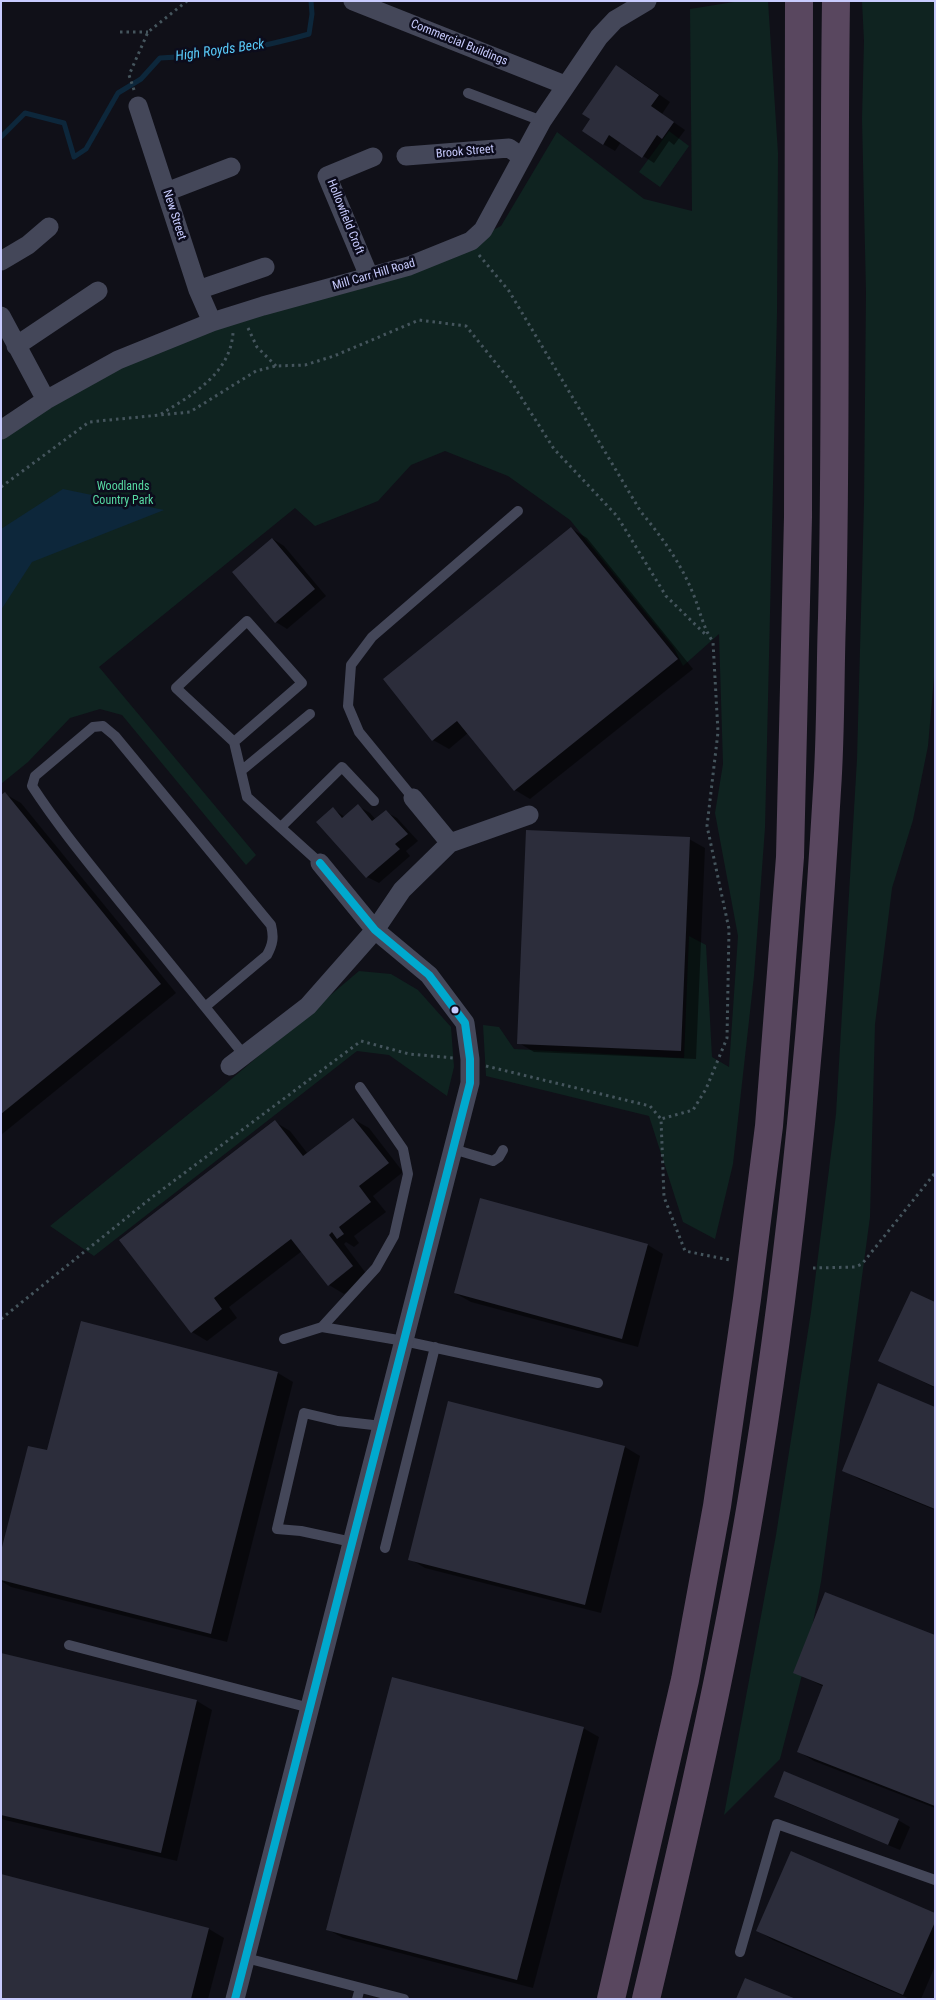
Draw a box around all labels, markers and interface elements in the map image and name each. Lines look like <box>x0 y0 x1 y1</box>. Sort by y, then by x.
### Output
street label: Commercial Buildings <box>408 17 510 69</box>
water label: High Royds Beck <box>174 36 266 66</box>
street label: Brook Street <box>435 142 495 162</box>
street label: Hollowfield Croft <box>323 177 367 257</box>
street label: New Street <box>159 188 189 242</box>
street label: Mill Carr Hill Road <box>331 256 417 294</box>
park label: Woodlands Country Park <box>93 480 153 508</box>
unlabelled marker <box>450 1005 460 1015</box>

